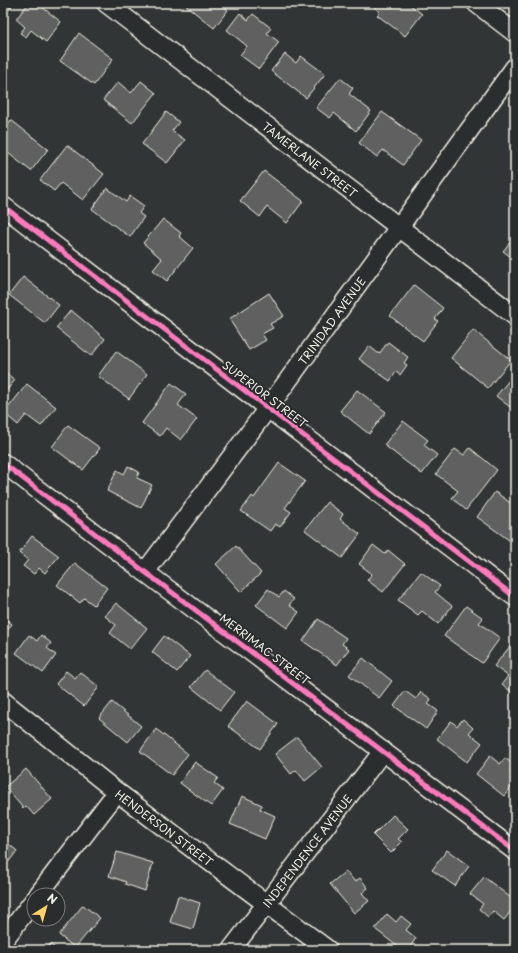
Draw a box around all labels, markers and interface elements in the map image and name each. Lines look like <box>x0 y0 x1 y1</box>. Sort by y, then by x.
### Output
street label: TAMERLANE STREET <box>259 117 362 201</box>
street label: TRINIDAD AVENUE <box>294 273 369 368</box>
street label: SUPERIOR STREET <box>219 356 312 432</box>
street label: MERRIMAC STREET <box>216 609 314 689</box>
street label: HENDERSON STREET <box>112 785 217 870</box>
street label: INDEPENDENCE AVENUE <box>258 790 356 911</box>
north arrow <box>26 887 66 927</box>
text: N <box>44 889 61 908</box>

